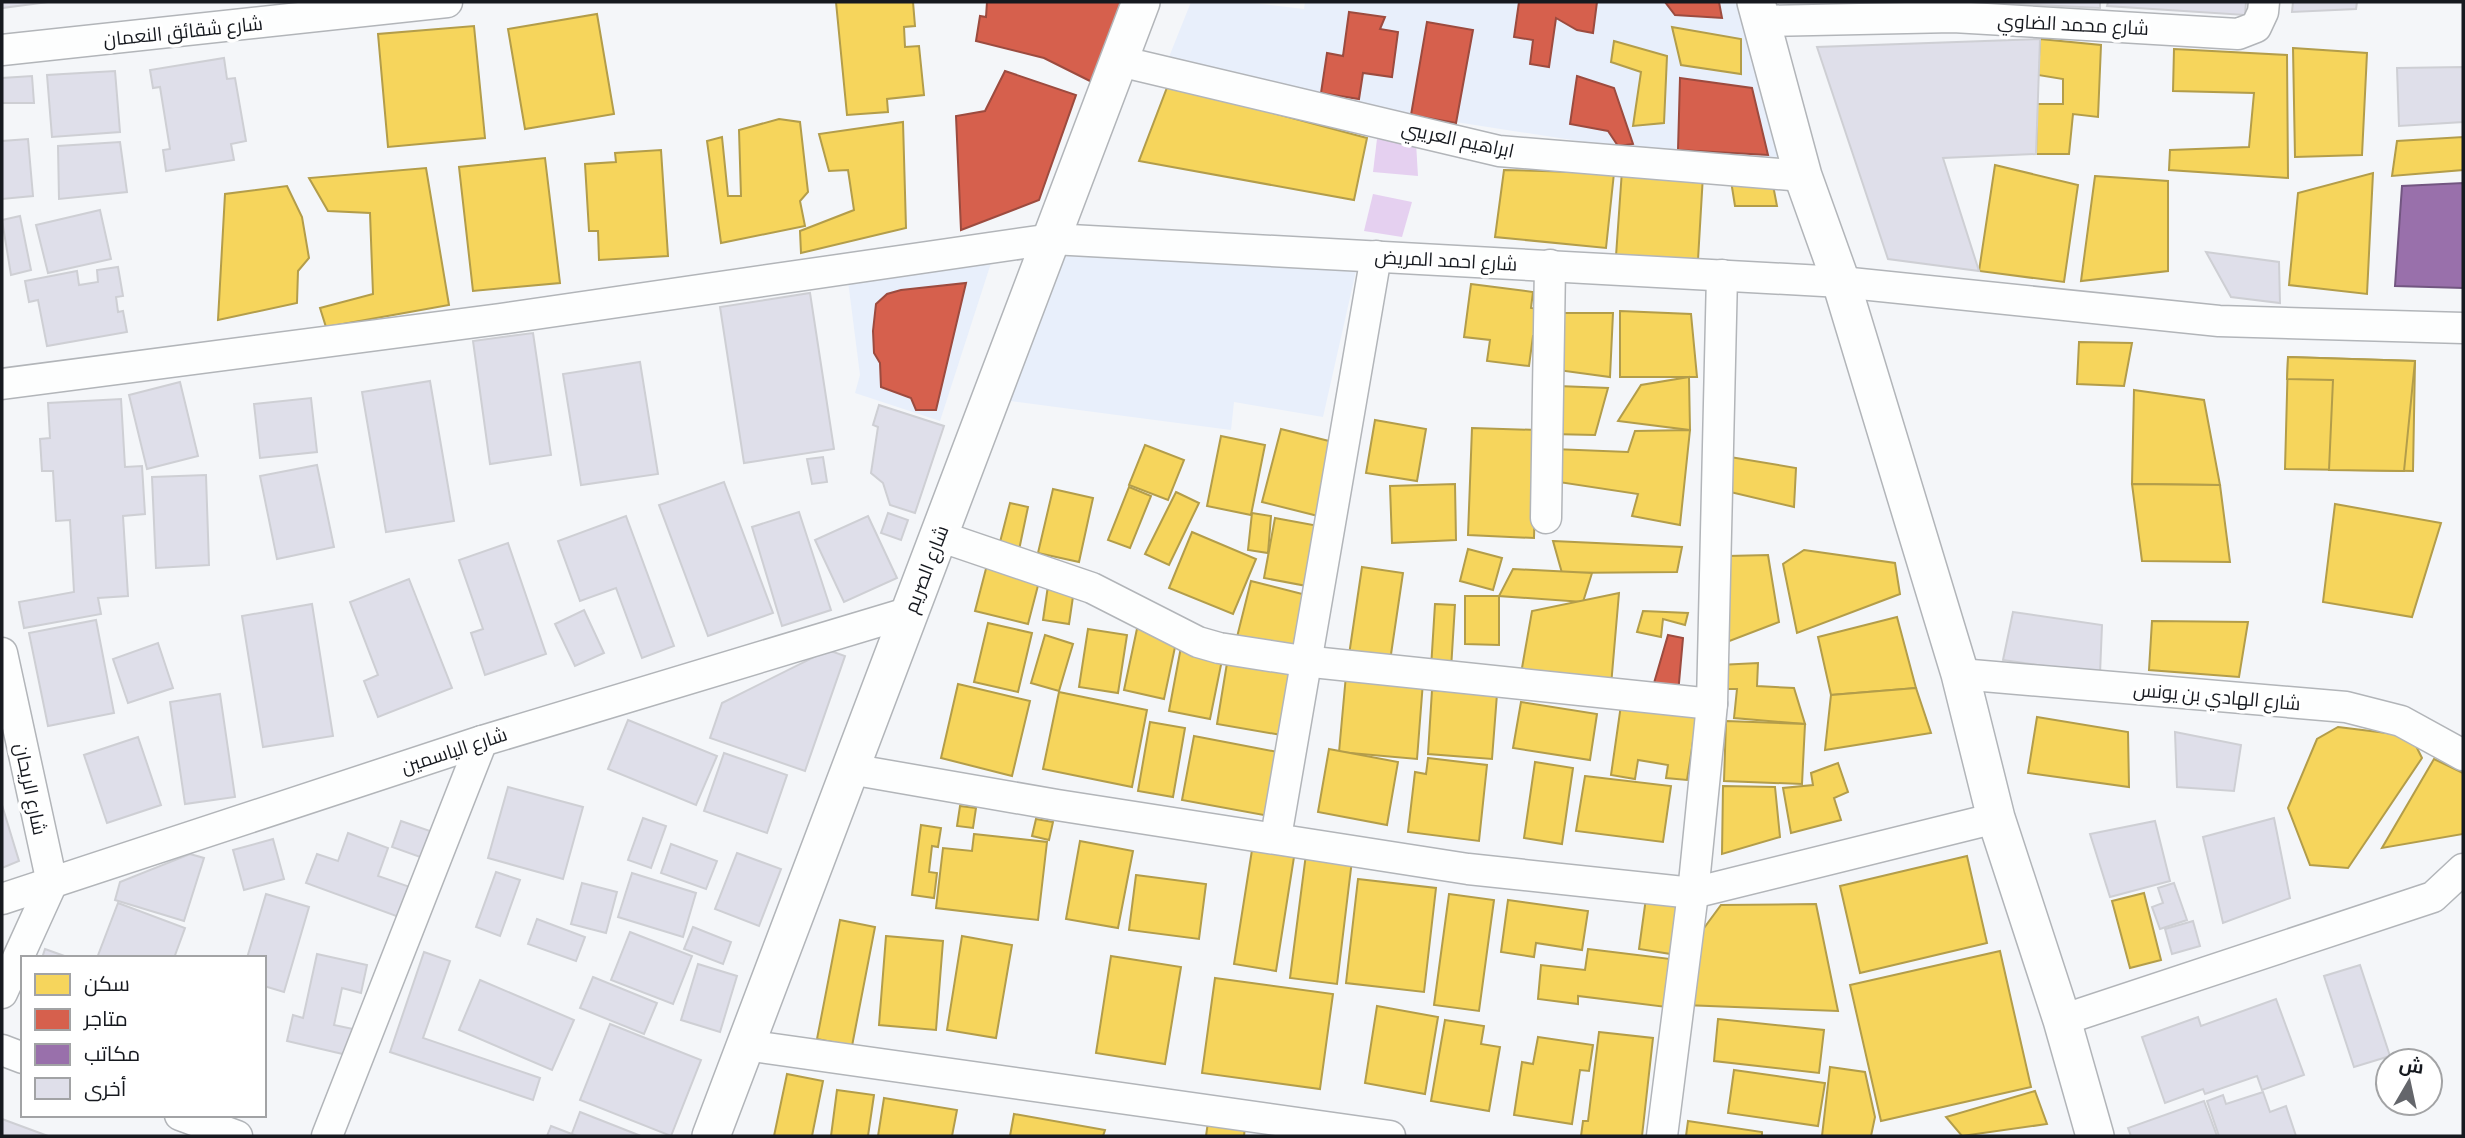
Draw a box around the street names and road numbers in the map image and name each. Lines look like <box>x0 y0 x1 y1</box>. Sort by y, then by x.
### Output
street label: شارع محمد الضاوي <box>1996 9 2149 43</box>
street label: شارع شقائق النعمان <box>102 12 264 53</box>
street label: ابراهيم العريبي <box>1399 116 1516 166</box>
street label: شارع احمد المريض <box>1374 245 1518 278</box>
street label: شارع الصريم <box>899 522 956 617</box>
street label: شارع الهادي بن يونس <box>2132 678 2302 718</box>
street label: شارع الياسمين <box>398 723 511 780</box>
street label: شارع الريحان <box>8 741 51 838</box>

